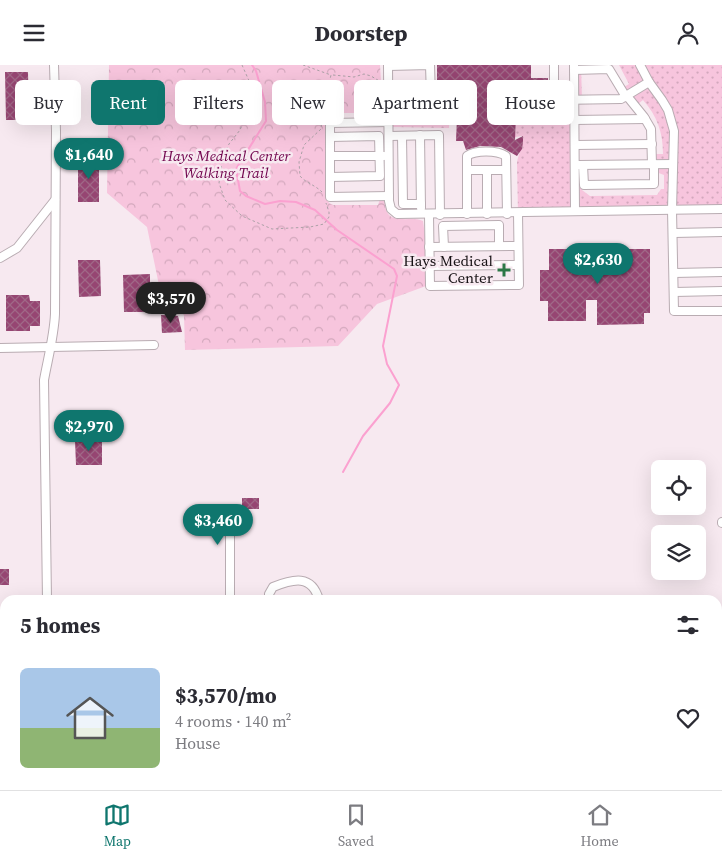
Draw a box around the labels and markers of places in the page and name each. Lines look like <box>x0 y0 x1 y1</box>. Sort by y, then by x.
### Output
pin: $1,640 <box>48 137 130 180</box>
pin: $2,630 <box>557 243 639 285</box>
place label: Hays Medical Center <box>403 250 494 288</box>
marker: Hays Medical Center <box>497 263 511 277</box>
pin: $3,570 <box>130 281 212 324</box>
pin: $2,970 <box>48 409 130 452</box>
pin: $3,460 <box>177 503 259 546</box>

